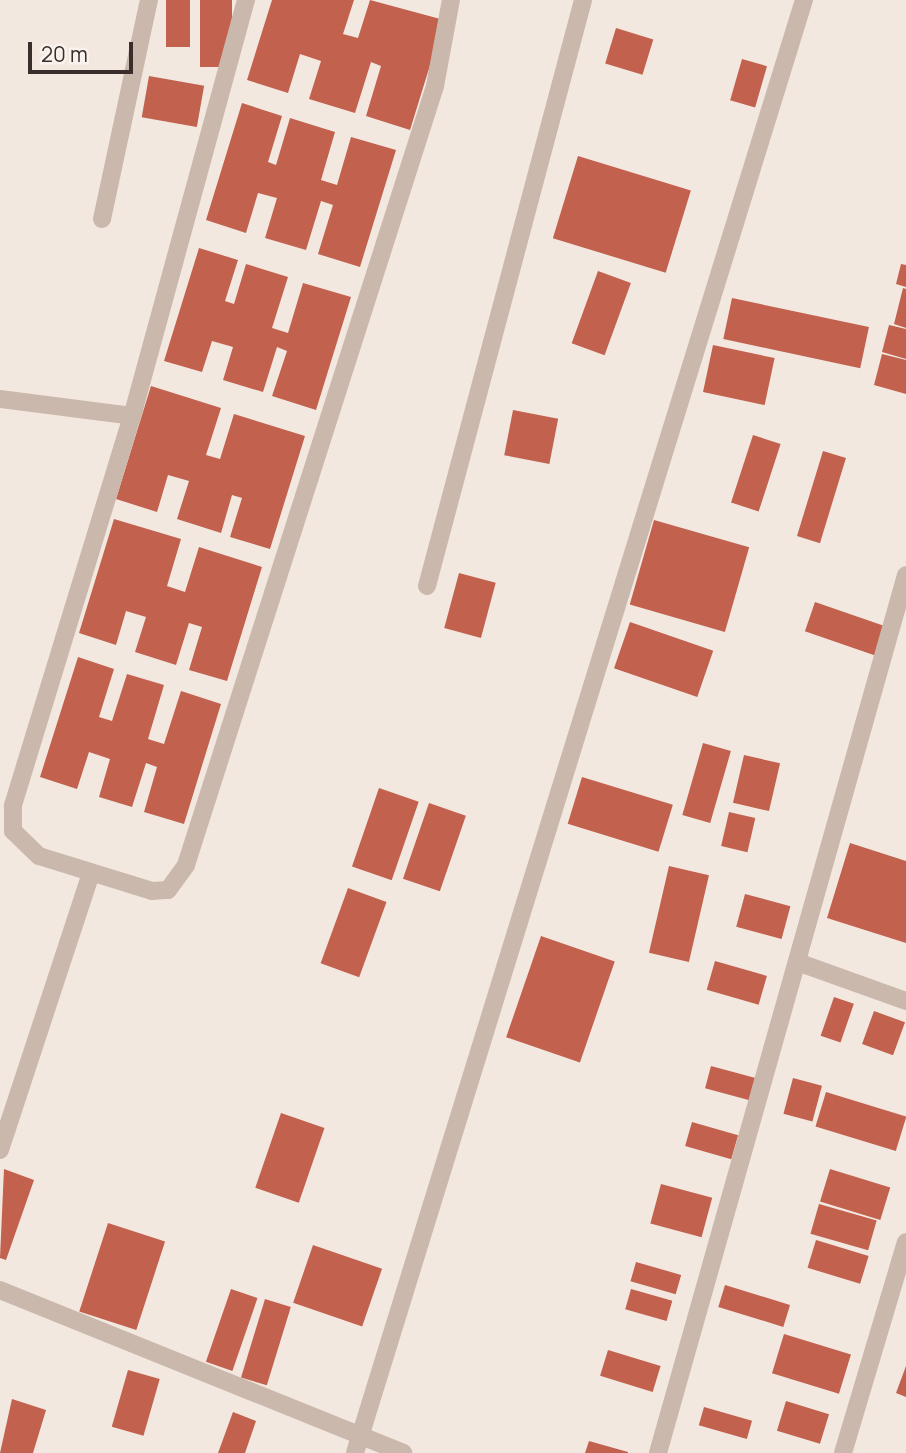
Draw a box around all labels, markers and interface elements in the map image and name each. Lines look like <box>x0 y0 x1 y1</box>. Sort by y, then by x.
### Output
scale bar <box>32 28 136 72</box>
text: 20 m <box>41 40 88 68</box>

